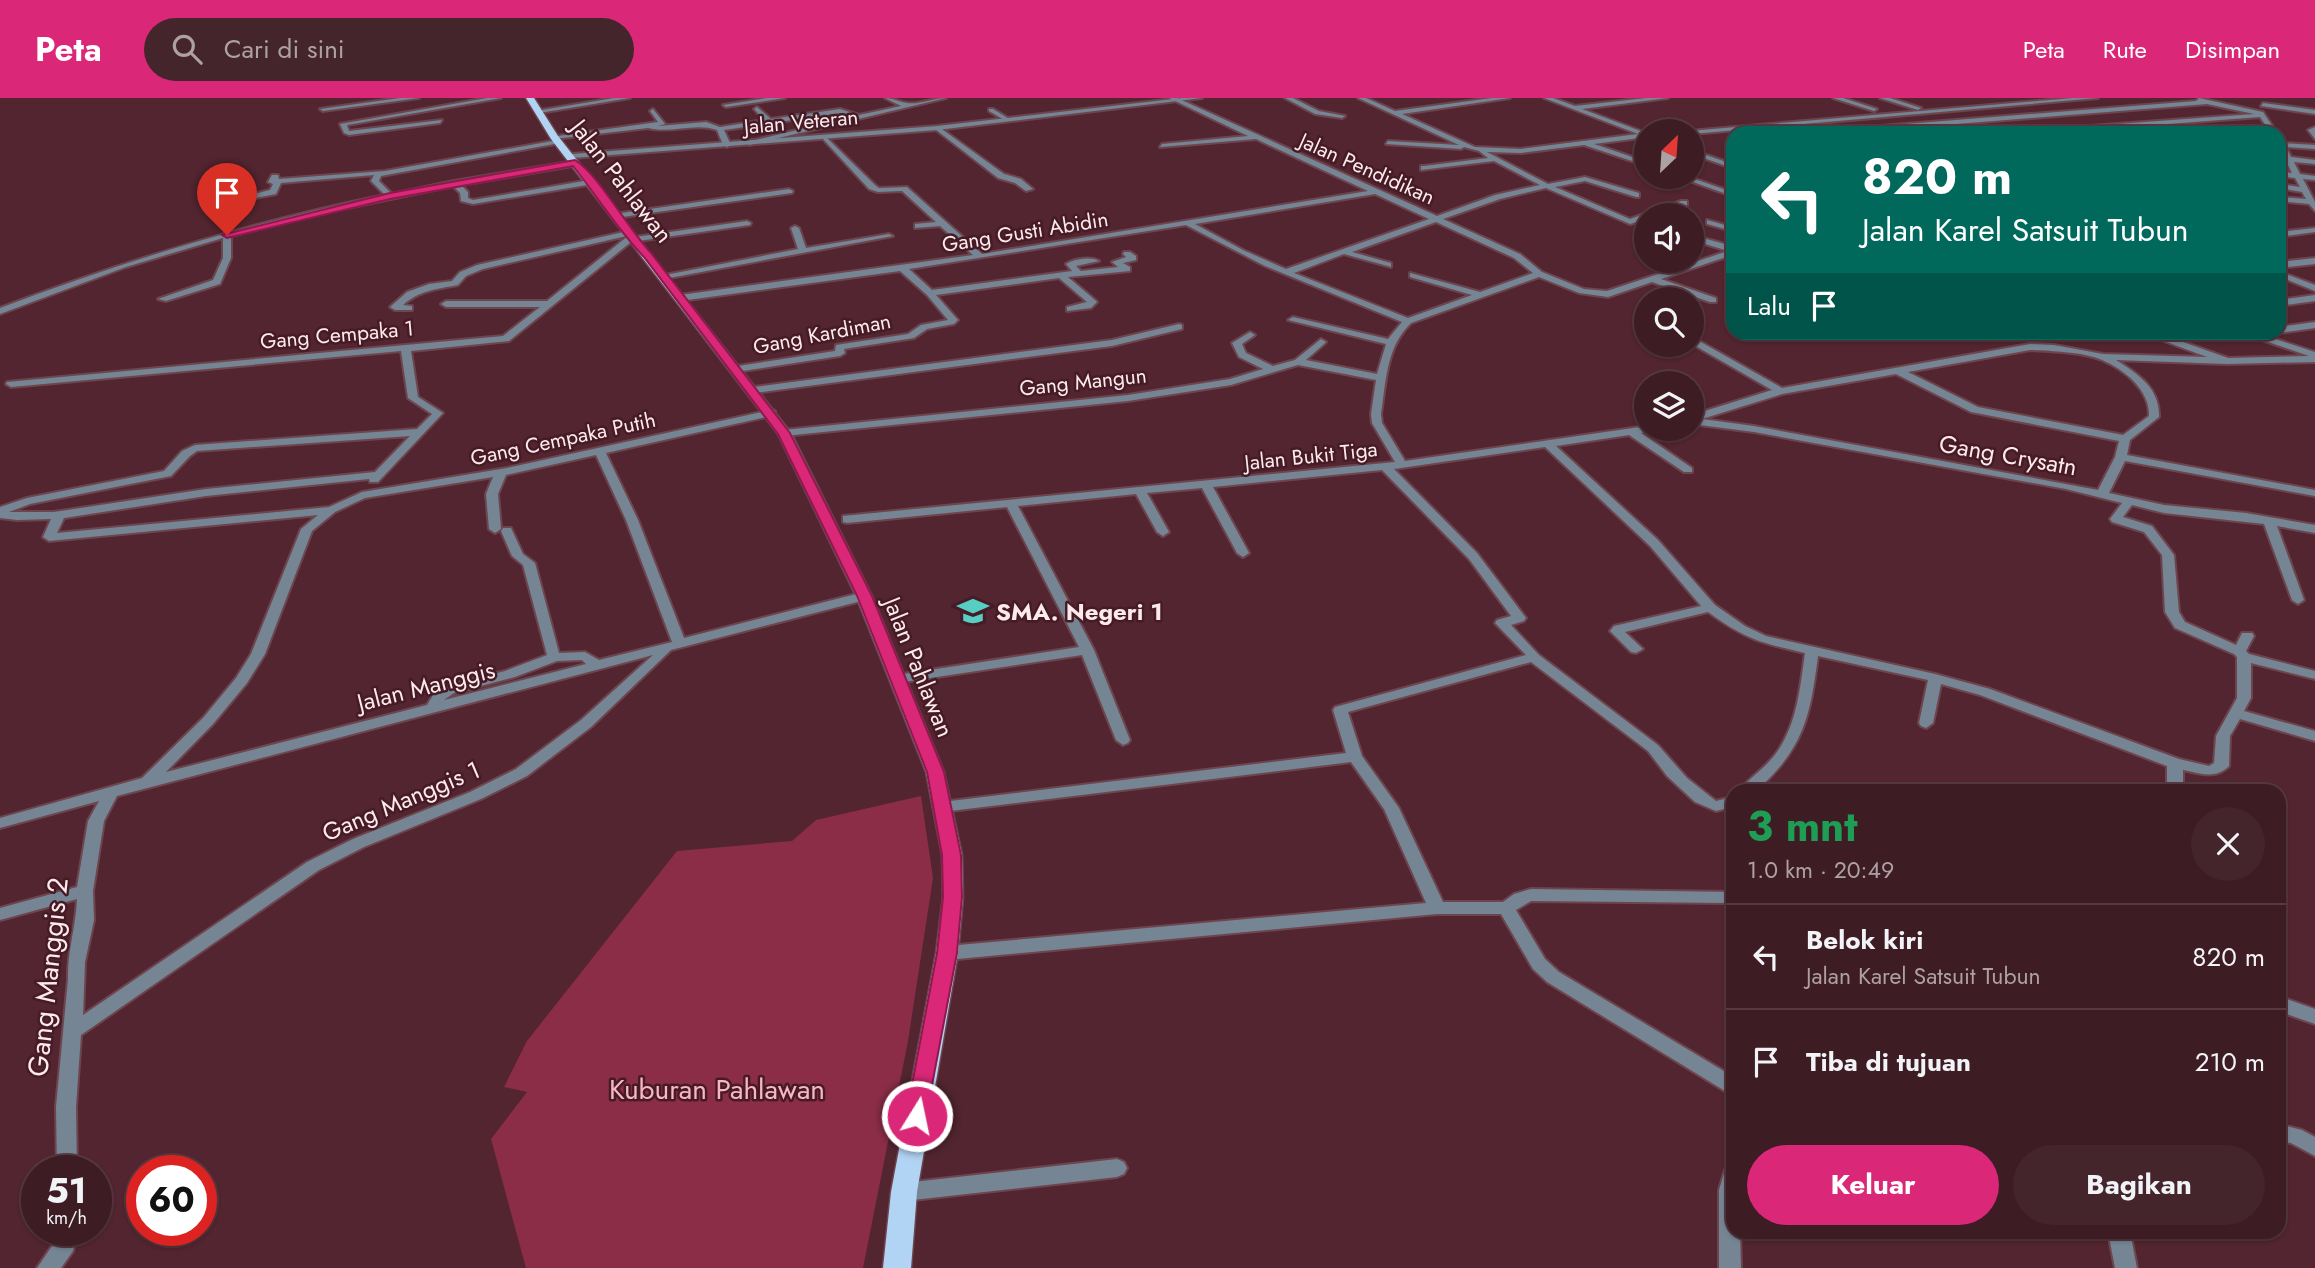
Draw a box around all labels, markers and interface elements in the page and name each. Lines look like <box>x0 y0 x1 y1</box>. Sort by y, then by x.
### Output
search box <box>144 18 634 81</box>
text: Peta <box>35 26 102 73</box>
icon: search <box>168 30 206 68</box>
text: Cari di sini <box>224 30 345 68</box>
text: Peta <box>2023 32 2065 67</box>
text: Rute <box>2103 32 2147 67</box>
text: Disimpan <box>2185 32 2280 67</box>
street label: Jalan Veteran <box>740 102 859 142</box>
street label: Jalan Pahlawan <box>561 109 681 250</box>
north arrow <box>1634 119 1704 189</box>
map controls <box>1634 119 1704 441</box>
street label: Jalan Pendidikan <box>1292 125 1439 212</box>
text: 820 m <box>1862 142 2012 212</box>
icon: left <box>1747 154 1838 245</box>
pin <box>197 163 257 235</box>
icon: arrive <box>208 174 246 212</box>
button: sound <box>1634 203 1704 273</box>
street label: Gang Gusti Abidin <box>940 204 1110 260</box>
text: Jalan Karel Satsuit Tubun <box>1862 207 2189 253</box>
button: search <box>1634 287 1704 357</box>
text: Lalu <box>1747 287 1791 325</box>
icon: arrive <box>1805 287 1843 325</box>
street label: Gang Kardiman <box>751 306 893 362</box>
street label: Gang Cempaka 1 <box>259 313 415 357</box>
street label: Gang Mangun <box>1018 360 1148 404</box>
button: layers <box>1634 371 1704 441</box>
street label: Gang Cempaka Putih <box>468 405 658 473</box>
street label: Gang Crysatn <box>1936 426 2080 484</box>
street label: Jalan Bukit Tiga <box>1240 434 1379 478</box>
street label: Jalan Pahlawan <box>874 589 963 742</box>
school or university icon: SMA. Negeri 1 <box>956 594 990 628</box>
place label: SMA. Negeri 1 <box>996 594 1163 629</box>
street label: Jalan Manggis <box>350 652 499 721</box>
street label: Gang Manggis 1 <box>317 752 485 850</box>
text: 3 mnt <box>1747 796 1858 857</box>
button: close <box>2191 807 2265 881</box>
text: 1.0 km · 20:49 <box>1747 853 1894 887</box>
street label: Gang Manggis 2 <box>17 875 79 1079</box>
text: Belok kiri <box>1806 921 1923 959</box>
icon: left <box>1747 938 1785 976</box>
text: 820 m <box>2192 938 2265 976</box>
text: Jalan Karel Satsuit Tubun <box>1806 959 2041 993</box>
icon: arrive <box>1747 1043 1785 1081</box>
text: Tiba di tujuan <box>1806 1043 1971 1081</box>
text: 210 m <box>2195 1043 2265 1081</box>
park label: Kuburan Pahlawan <box>609 1069 825 1110</box>
position arrow <box>880 1079 954 1153</box>
button: Keluar <box>1747 1145 1999 1225</box>
button: Bagikan <box>2013 1145 2265 1225</box>
speed limit sign: 60 <box>126 1155 217 1246</box>
text: 51 <box>46 1166 87 1216</box>
text: km/h <box>46 1205 87 1231</box>

